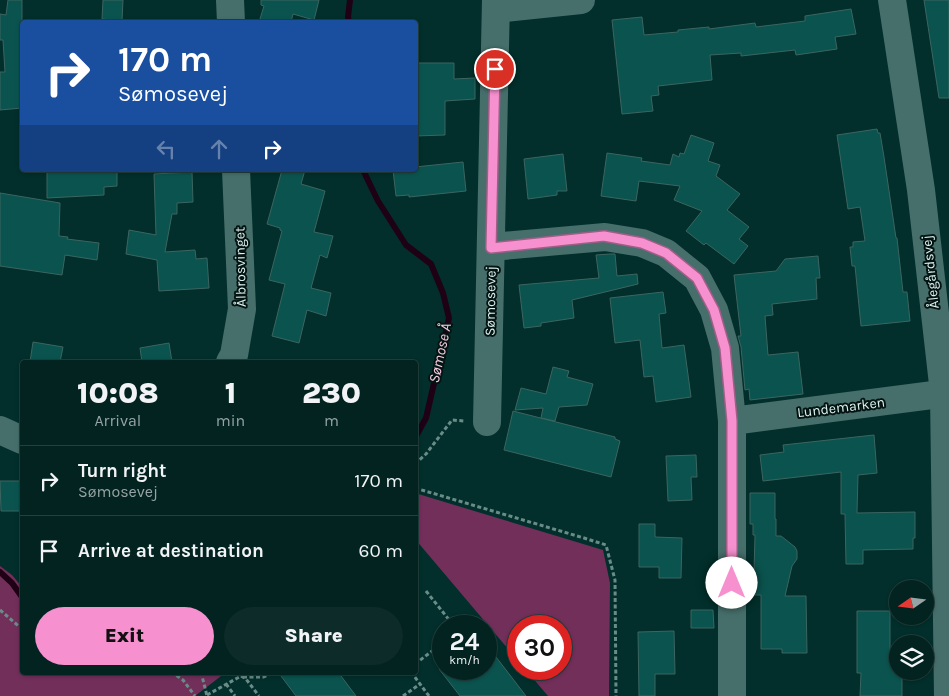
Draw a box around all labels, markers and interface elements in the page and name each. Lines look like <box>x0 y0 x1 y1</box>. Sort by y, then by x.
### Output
text: 170 m <box>118 39 212 80</box>
icon: right <box>35 40 100 105</box>
pin <box>474 48 516 90</box>
icon: arrive <box>481 55 509 83</box>
text: Sømosevej <box>118 81 228 107</box>
icon: left <box>152 135 180 163</box>
icon: ahead <box>205 135 233 163</box>
icon: right <box>258 135 286 163</box>
street label: Ålbrosvinget <box>231 227 250 307</box>
street label: Ålegårdsvej <box>918 234 943 310</box>
street label: Sømosevej <box>481 266 500 336</box>
water label: Sømose Å <box>425 321 455 384</box>
text: 10:08 <box>77 375 159 411</box>
text: 1 <box>225 375 236 411</box>
text: 230 <box>302 375 361 411</box>
street label: Lundemarken <box>796 394 886 421</box>
text: Arrival <box>94 411 141 430</box>
text: min <box>216 411 245 430</box>
text: m <box>324 411 339 430</box>
text: Turn right <box>78 460 167 482</box>
icon: right <box>35 467 63 495</box>
text: 170 m <box>354 470 403 492</box>
text: Sømosevej <box>78 482 158 501</box>
icon: arrive <box>35 537 63 565</box>
text: Arrive at destination <box>78 540 264 562</box>
text: 60 m <box>359 540 403 562</box>
position arrow <box>705 556 757 608</box>
north arrow <box>889 580 934 625</box>
map controls <box>889 580 934 680</box>
button: Exit <box>35 607 214 665</box>
button: Share <box>224 607 403 665</box>
speed limit sign: 30 <box>507 615 572 680</box>
text: 24 <box>449 627 480 656</box>
button: layers <box>889 635 934 680</box>
text: km/h <box>449 653 480 667</box>

